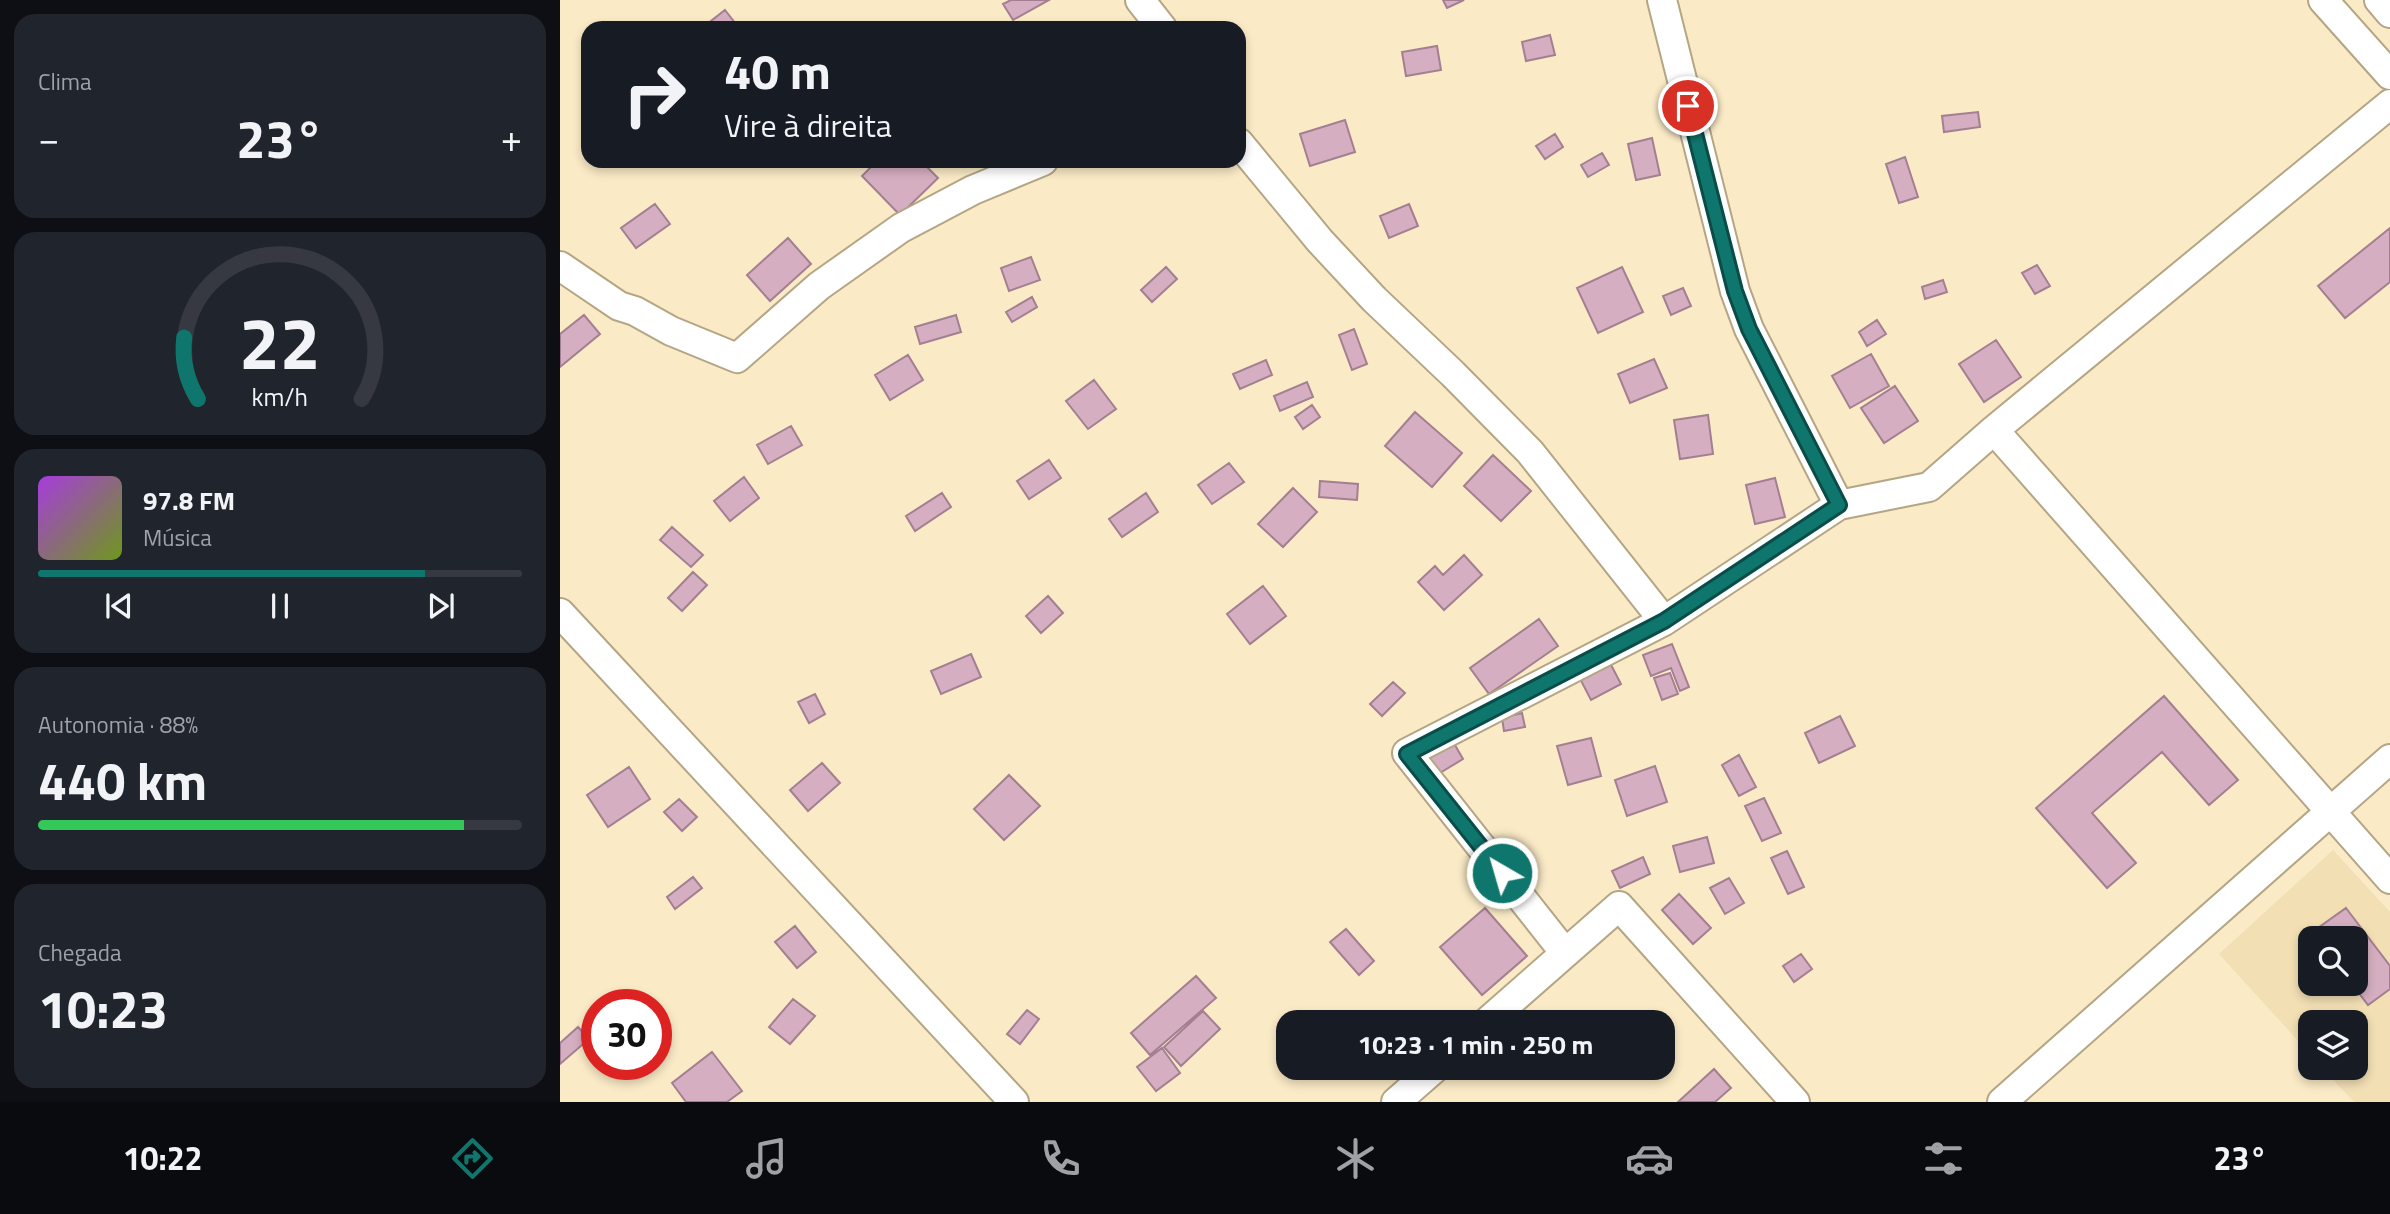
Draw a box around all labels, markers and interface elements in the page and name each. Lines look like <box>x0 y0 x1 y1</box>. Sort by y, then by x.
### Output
text: 40 m <box>724 33 831 108</box>
icon: right <box>609 49 700 140</box>
text: Clima <box>38 64 92 99</box>
pin <box>1658 76 1718 136</box>
icon: arrive <box>1669 87 1707 125</box>
text: 23° <box>236 99 324 178</box>
text: Vire à direita <box>724 101 892 149</box>
text: − <box>38 109 59 167</box>
text: + <box>501 109 522 167</box>
text: 22 <box>239 288 321 398</box>
text: km/h <box>252 378 308 416</box>
text: 97.8 FM <box>143 481 235 520</box>
text: Música <box>143 520 212 555</box>
icon: previous <box>100 587 138 625</box>
icon: pause <box>261 587 299 625</box>
icon: next <box>422 587 460 625</box>
text: Autonomia · 88% <box>38 707 198 742</box>
text: 440 km <box>38 741 207 820</box>
position arrow <box>1465 836 1539 910</box>
map controls <box>2298 926 2368 1080</box>
button: search <box>2298 926 2368 996</box>
text: Chegada <box>38 935 122 970</box>
text: 10:23 <box>38 969 168 1048</box>
speed limit sign: 30 <box>581 989 672 1080</box>
button: layers <box>2298 1010 2368 1080</box>
text: 10:23 · 1 min · 250 m <box>1358 1025 1593 1064</box>
text: 10:22 <box>123 1134 203 1182</box>
icon: directions <box>448 1134 497 1183</box>
icon: music <box>742 1134 791 1183</box>
icon: phone <box>1036 1134 1085 1183</box>
icon: climate <box>1331 1134 1380 1183</box>
icon: car <box>1625 1134 1674 1183</box>
icon: filters <box>1919 1134 1968 1183</box>
text: 23° <box>2213 1134 2267 1182</box>

